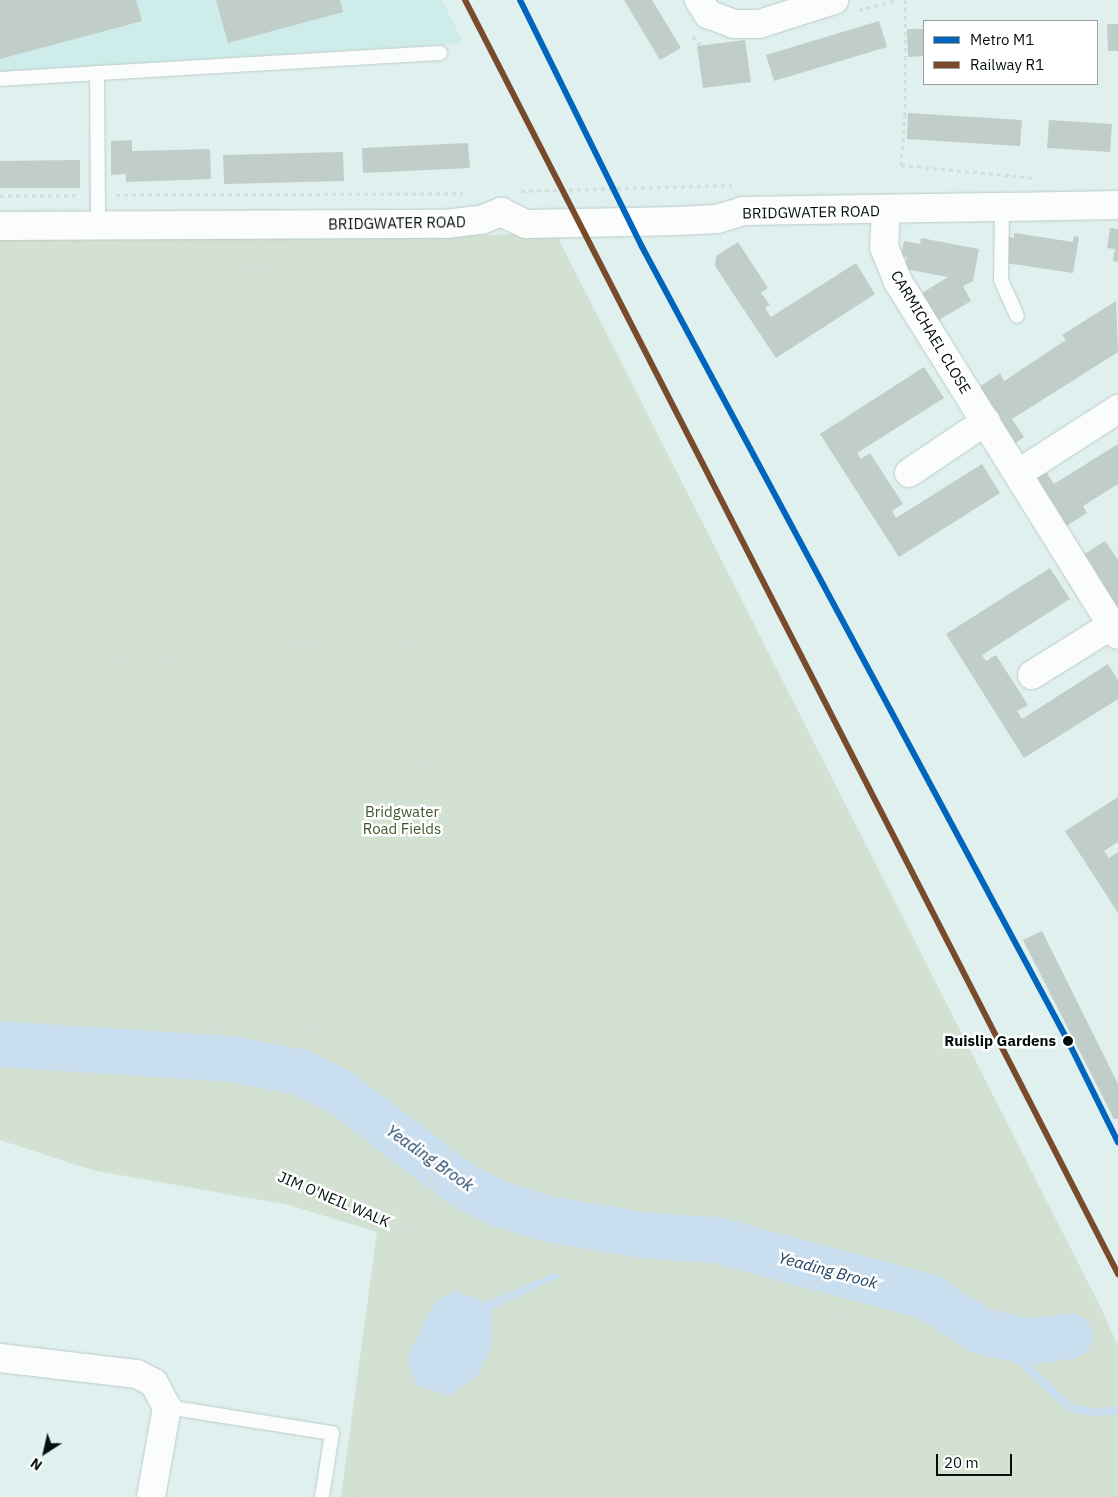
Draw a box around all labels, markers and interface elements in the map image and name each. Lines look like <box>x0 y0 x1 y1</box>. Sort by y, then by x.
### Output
legend <box>923 20 1098 85</box>
text: Metro M1 <box>970 30 1034 49</box>
text: Railway R1 <box>970 55 1044 74</box>
street label: BRIDGWATER ROAD <box>742 202 880 222</box>
street label: BRIDGWATER ROAD <box>328 213 466 233</box>
street label: CARMICHAEL CLOSE <box>887 267 975 397</box>
park label: Bridgwater Road Fields <box>363 802 441 837</box>
place label: Ruislip Gardens <box>944 1032 1056 1050</box>
marker: Ruislip Gardens <box>1060 1033 1076 1049</box>
water label: Yeading Brook <box>383 1121 477 1195</box>
street label: JIM O'NEIL WALK <box>275 1167 393 1231</box>
water label: Yeading Brook <box>776 1248 880 1292</box>
north arrow <box>20 1427 70 1477</box>
scale bar <box>938 1444 1014 1476</box>
text: 20 m <box>944 1453 979 1472</box>
text: N <box>27 1454 46 1475</box>

